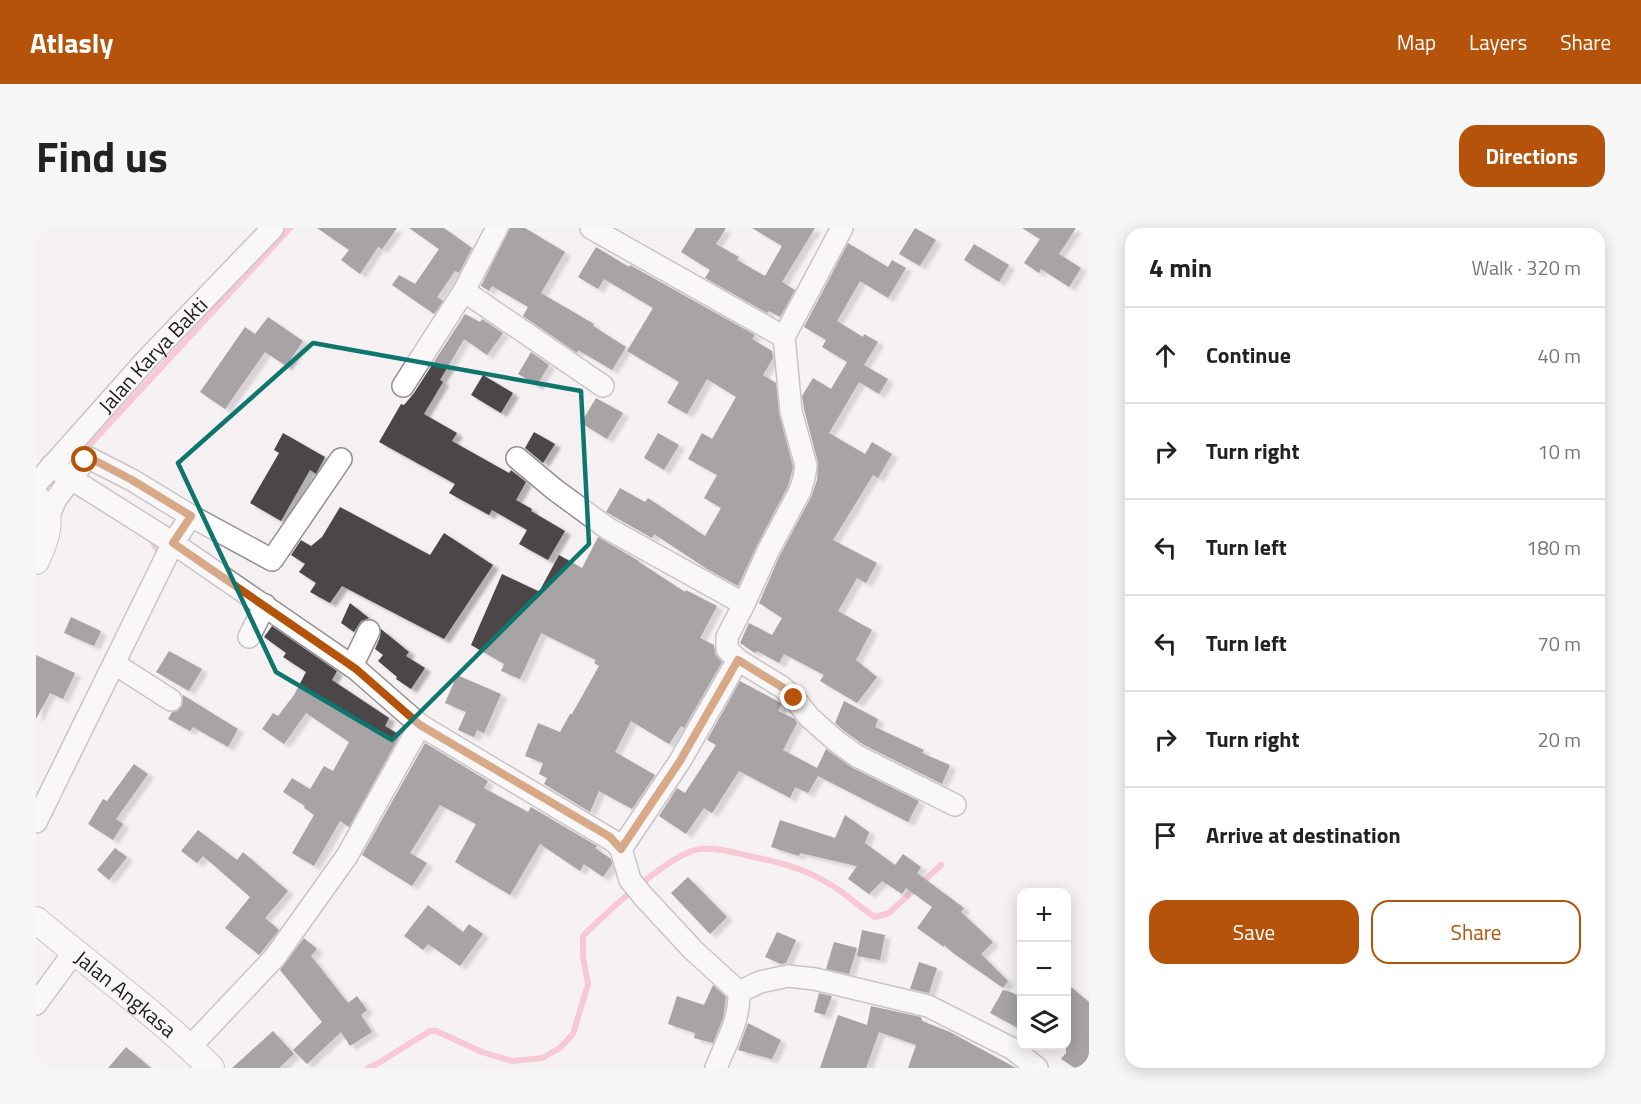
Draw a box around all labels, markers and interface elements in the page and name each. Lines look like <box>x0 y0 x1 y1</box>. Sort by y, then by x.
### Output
text: Atlasly <box>30 21 113 64</box>
text: Map <box>1397 26 1436 58</box>
text: Layers <box>1469 26 1527 58</box>
text: Share <box>1560 26 1611 58</box>
text: Find us <box>36 124 168 188</box>
button: Directions <box>1459 125 1605 187</box>
text: 4 min <box>1149 248 1212 287</box>
text: Walk · 320 m <box>1472 252 1581 283</box>
street label: Jalan Karya Bakti <box>90 290 215 420</box>
text: Continue <box>1206 338 1291 372</box>
icon: ahead <box>1149 339 1182 372</box>
text: 40 m <box>1537 340 1581 371</box>
text: Turn right <box>1206 434 1300 468</box>
icon: right <box>1149 435 1182 468</box>
text: 10 m <box>1537 436 1581 467</box>
route start <box>71 446 97 472</box>
text: Turn left <box>1206 530 1287 564</box>
icon: left <box>1149 531 1182 564</box>
text: 180 m <box>1526 532 1581 563</box>
text: Turn left <box>1206 626 1287 660</box>
icon: left <box>1149 627 1182 660</box>
text: 70 m <box>1537 628 1581 659</box>
route end <box>780 684 806 710</box>
text: Turn right <box>1206 722 1300 756</box>
icon: right <box>1149 723 1182 756</box>
text: 20 m <box>1537 724 1581 755</box>
text: Arrive at destination <box>1206 818 1401 852</box>
icon: arrive <box>1149 819 1182 852</box>
map controls <box>1017 888 1071 1050</box>
button: + <box>1017 888 1071 942</box>
button: Save <box>1149 900 1359 964</box>
button: Share <box>1371 900 1581 964</box>
street label: Jalan Angkasa <box>68 942 184 1045</box>
button: − <box>1017 942 1071 996</box>
button: layers <box>1017 996 1071 1050</box>

